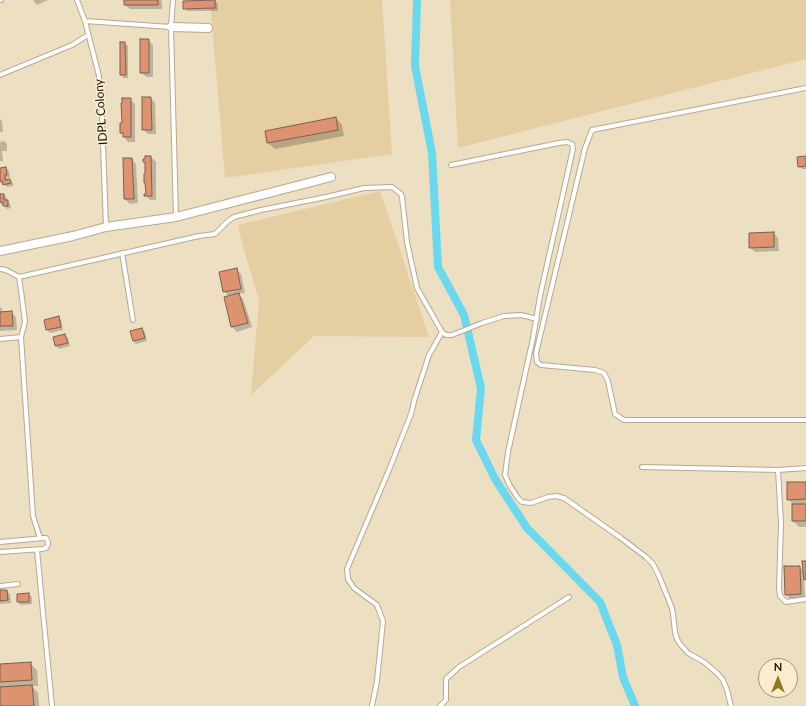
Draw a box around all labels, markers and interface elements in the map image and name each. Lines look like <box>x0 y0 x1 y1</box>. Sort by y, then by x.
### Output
street label: IDPL Colony <box>92 79 110 145</box>
north arrow <box>758 658 798 698</box>
text: N <box>774 660 782 673</box>

